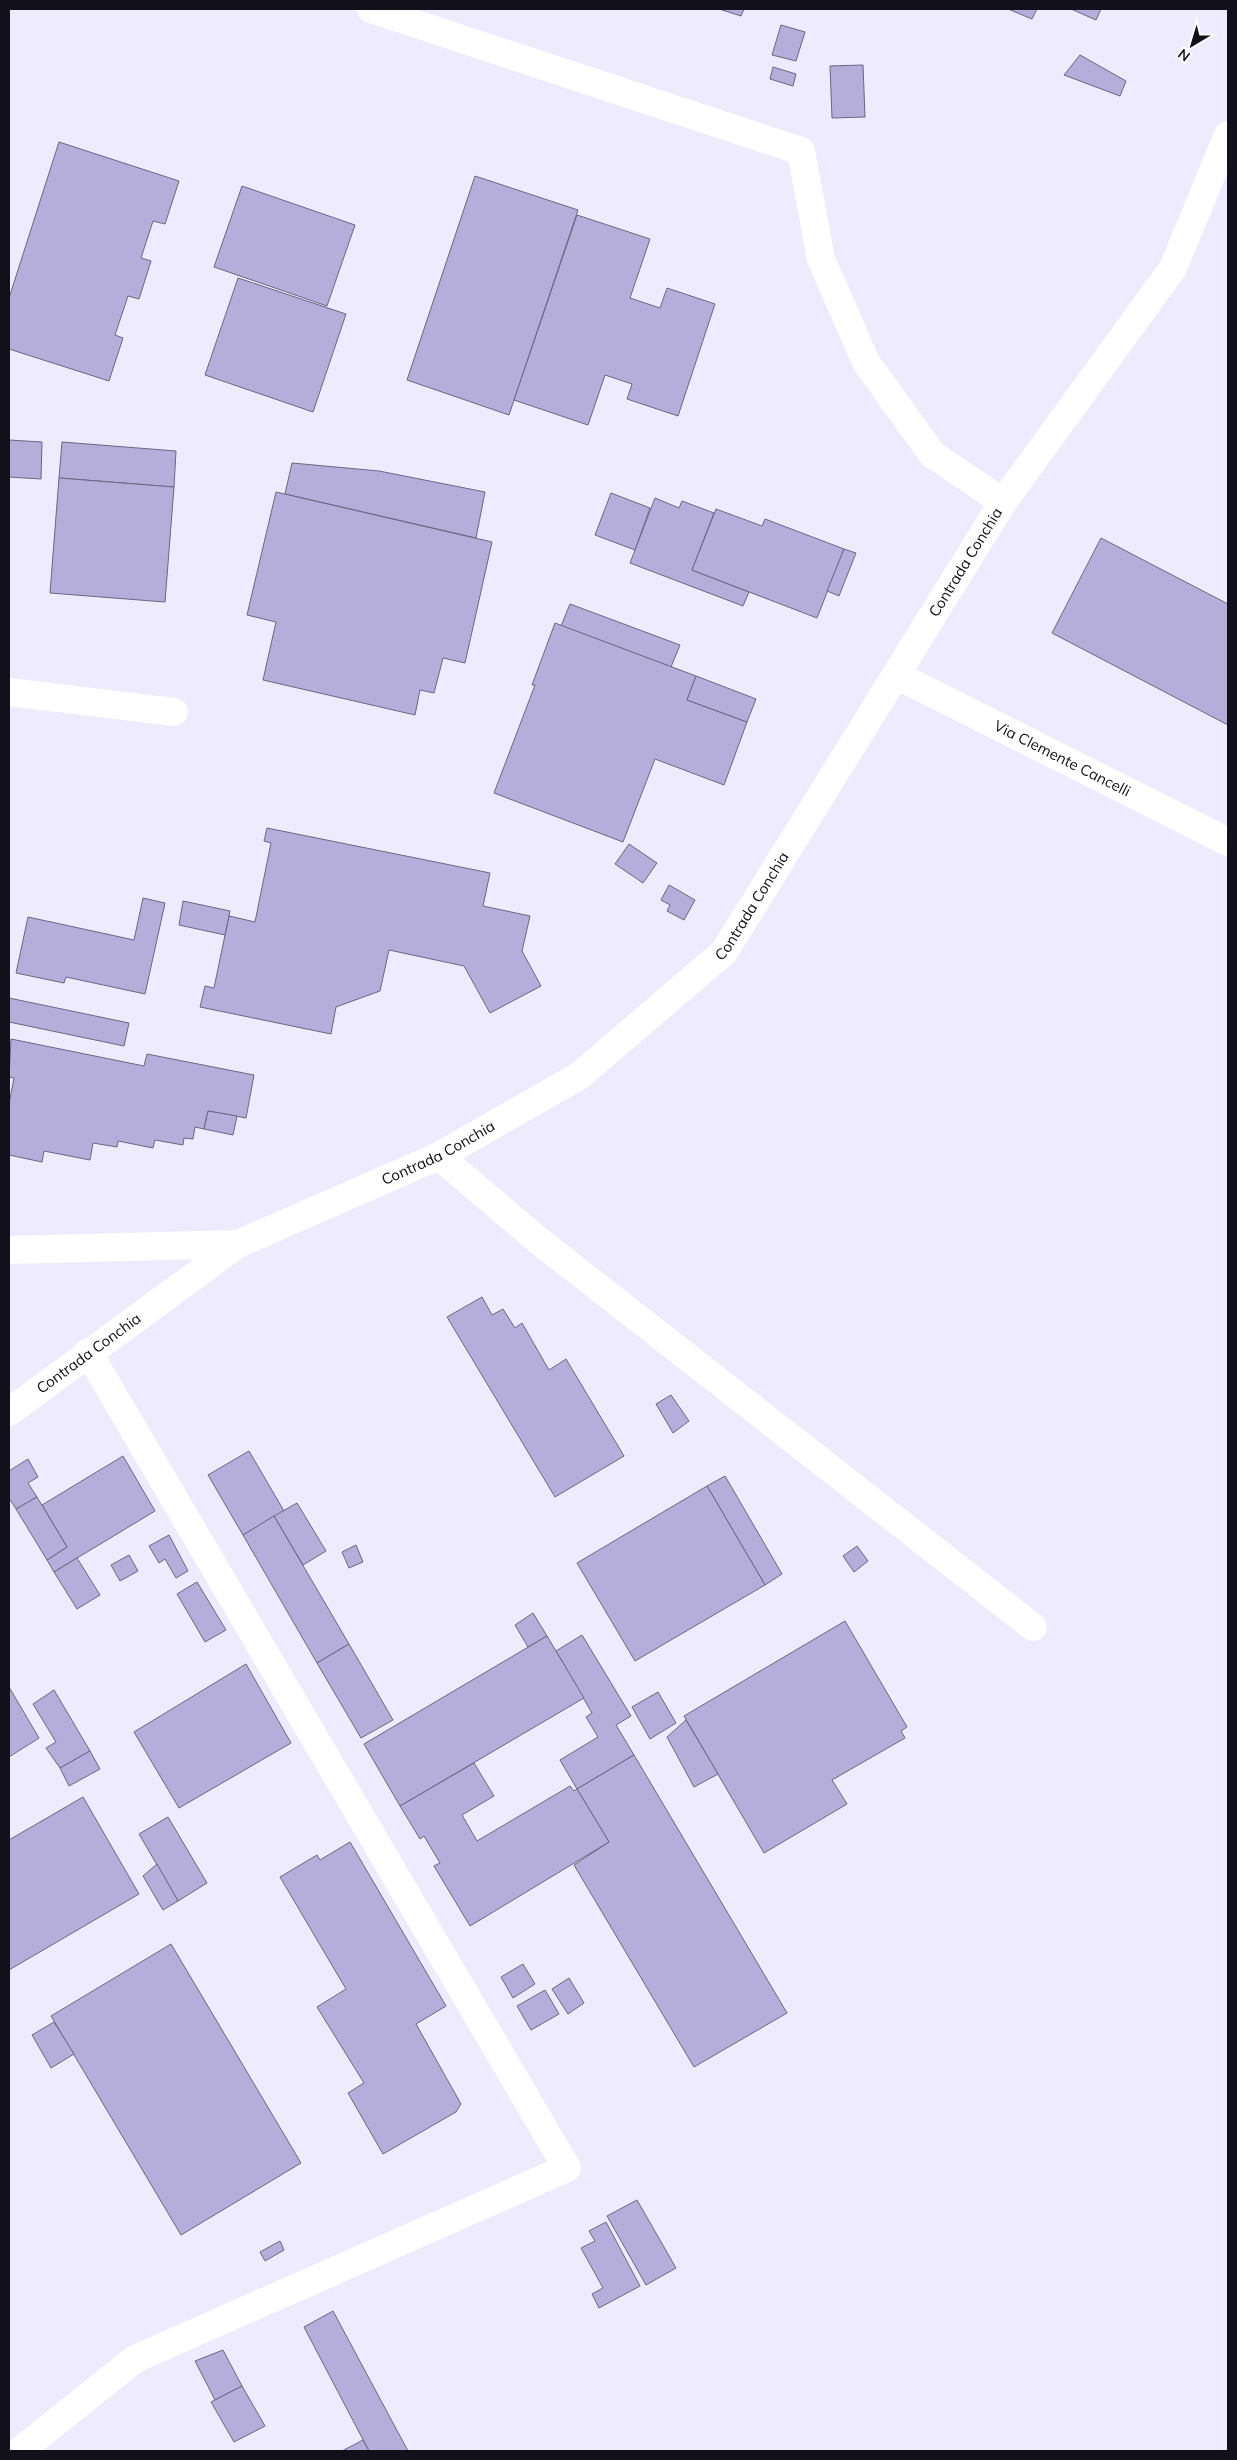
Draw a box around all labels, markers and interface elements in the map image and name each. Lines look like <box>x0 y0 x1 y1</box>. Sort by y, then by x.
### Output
north arrow <box>1167 20 1217 70</box>
text: N <box>1174 45 1194 66</box>
street label: Contrada Conchia <box>924 504 1006 620</box>
street label: Via Clemente Cancelli <box>991 716 1134 800</box>
street label: Contrada Conchia <box>711 848 793 965</box>
street label: Contrada Conchia <box>378 1116 498 1189</box>
street label: Contrada Conchia <box>33 1308 144 1398</box>

